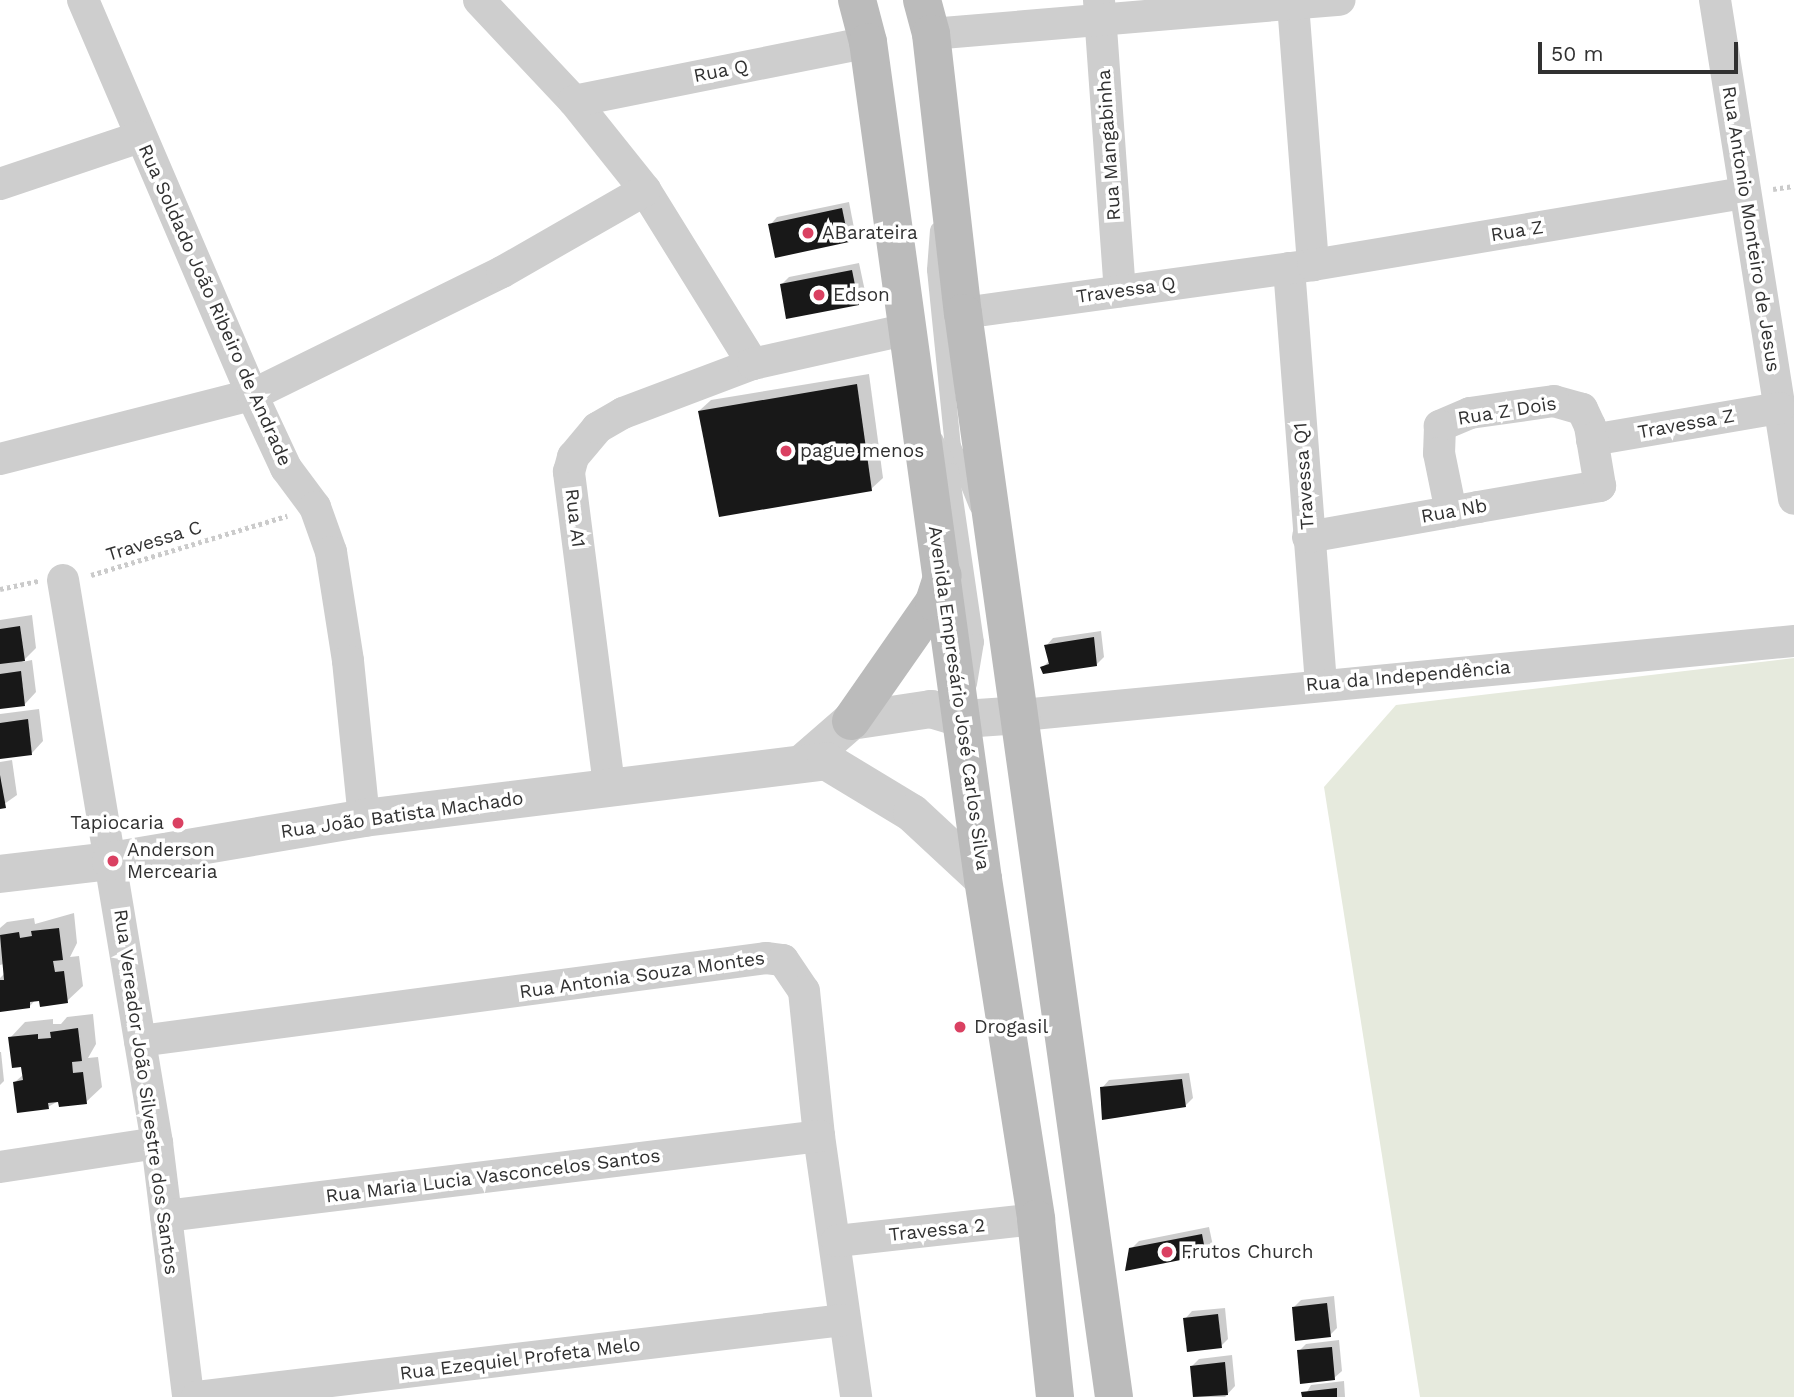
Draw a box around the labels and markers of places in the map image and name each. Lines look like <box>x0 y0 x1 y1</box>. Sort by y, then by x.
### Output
place label: ABarateira <box>822 222 918 244</box>
marker: ABarateira <box>800 225 816 241</box>
place label: Edson <box>833 284 890 306</box>
marker: Edson <box>811 287 827 303</box>
place label: pague menos <box>800 440 924 462</box>
marker: pague menos <box>778 443 794 459</box>
place label: Tapiocaria <box>70 812 164 834</box>
marker: Tapiocaria <box>170 815 186 831</box>
place label: Anderson Mercearia <box>127 839 217 883</box>
marker: Anderson Mercearia <box>105 853 121 869</box>
place label: Drogasil <box>974 1016 1048 1038</box>
marker: Drogasil <box>952 1019 968 1035</box>
place label: Frutos Church <box>1181 1241 1314 1263</box>
marker: Frutos Church <box>1159 1244 1175 1260</box>

